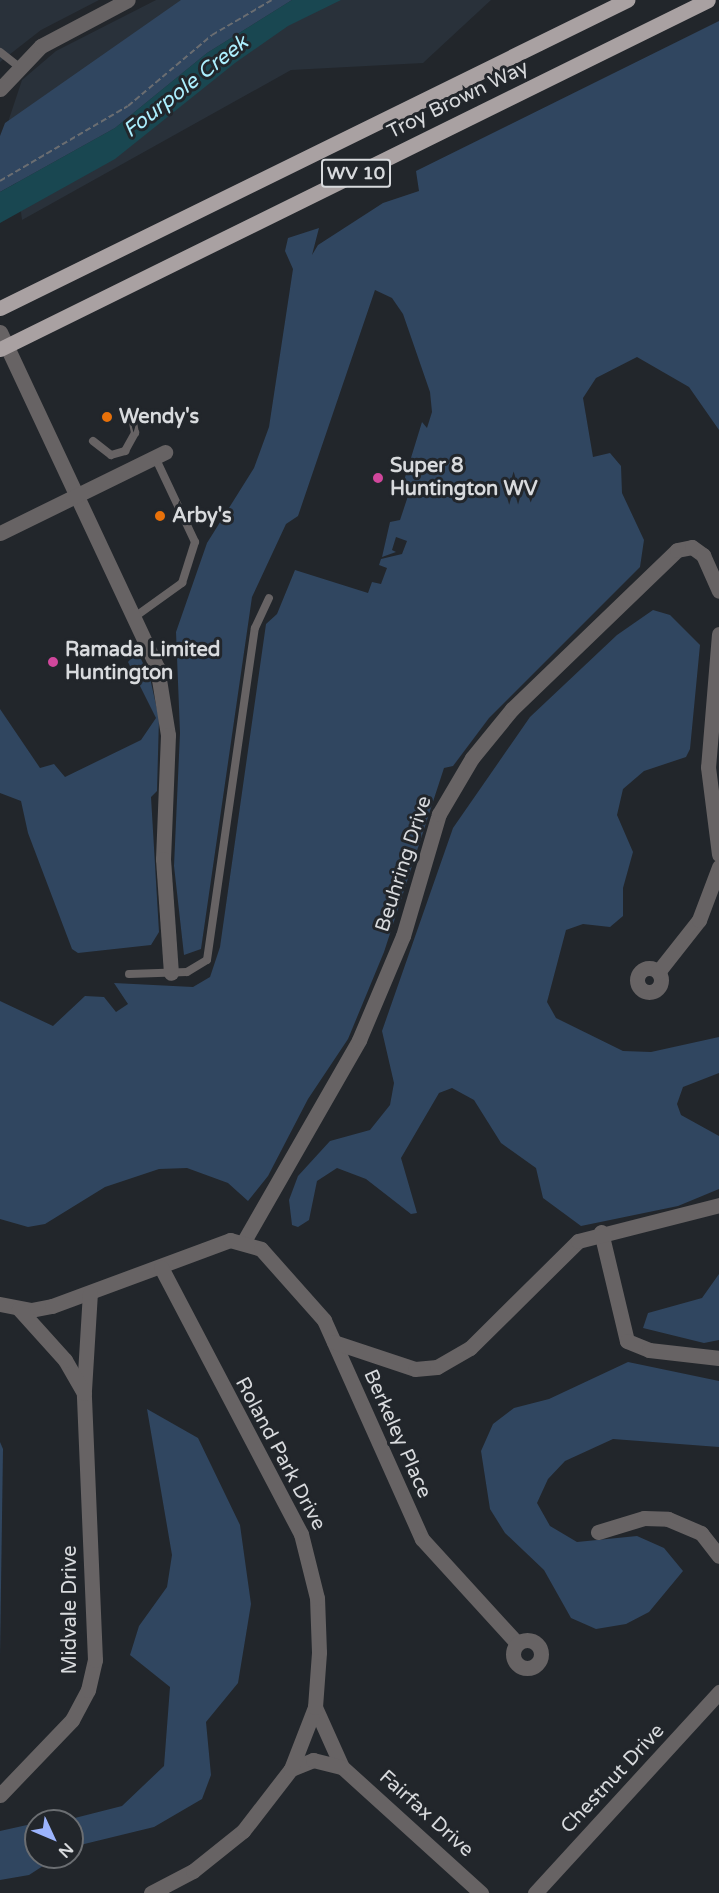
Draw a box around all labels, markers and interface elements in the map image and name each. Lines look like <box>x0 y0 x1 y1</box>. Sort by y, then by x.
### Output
water label: Fourpole Creek <box>119 30 253 144</box>
street label: Troy Brown Way <box>384 55 532 145</box>
road number: WV 10 <box>320 158 392 188</box>
place label: Wendy's <box>119 405 199 429</box>
marker: Wendy's <box>100 410 114 424</box>
place label: Super 8 Huntington WV <box>390 454 538 501</box>
marker: Super 8 Huntington WV <box>371 471 385 485</box>
place label: Arby's <box>172 504 232 528</box>
marker: Arby's <box>153 509 167 523</box>
place label: Ramada Limited Huntington <box>65 638 220 685</box>
marker: Ramada Limited Huntington <box>46 655 60 669</box>
street label: Beuhring Drive <box>371 793 437 935</box>
street label: Berkeley Place <box>358 1366 436 1502</box>
street label: Roland Park Drive <box>230 1373 330 1535</box>
street label: Midvale Drive <box>58 1545 82 1675</box>
street label: Chestnut Drive <box>556 1719 670 1839</box>
street label: Fairfax Drive <box>374 1765 478 1863</box>
north arrow <box>24 1809 84 1869</box>
text: N <box>54 1839 77 1862</box>

